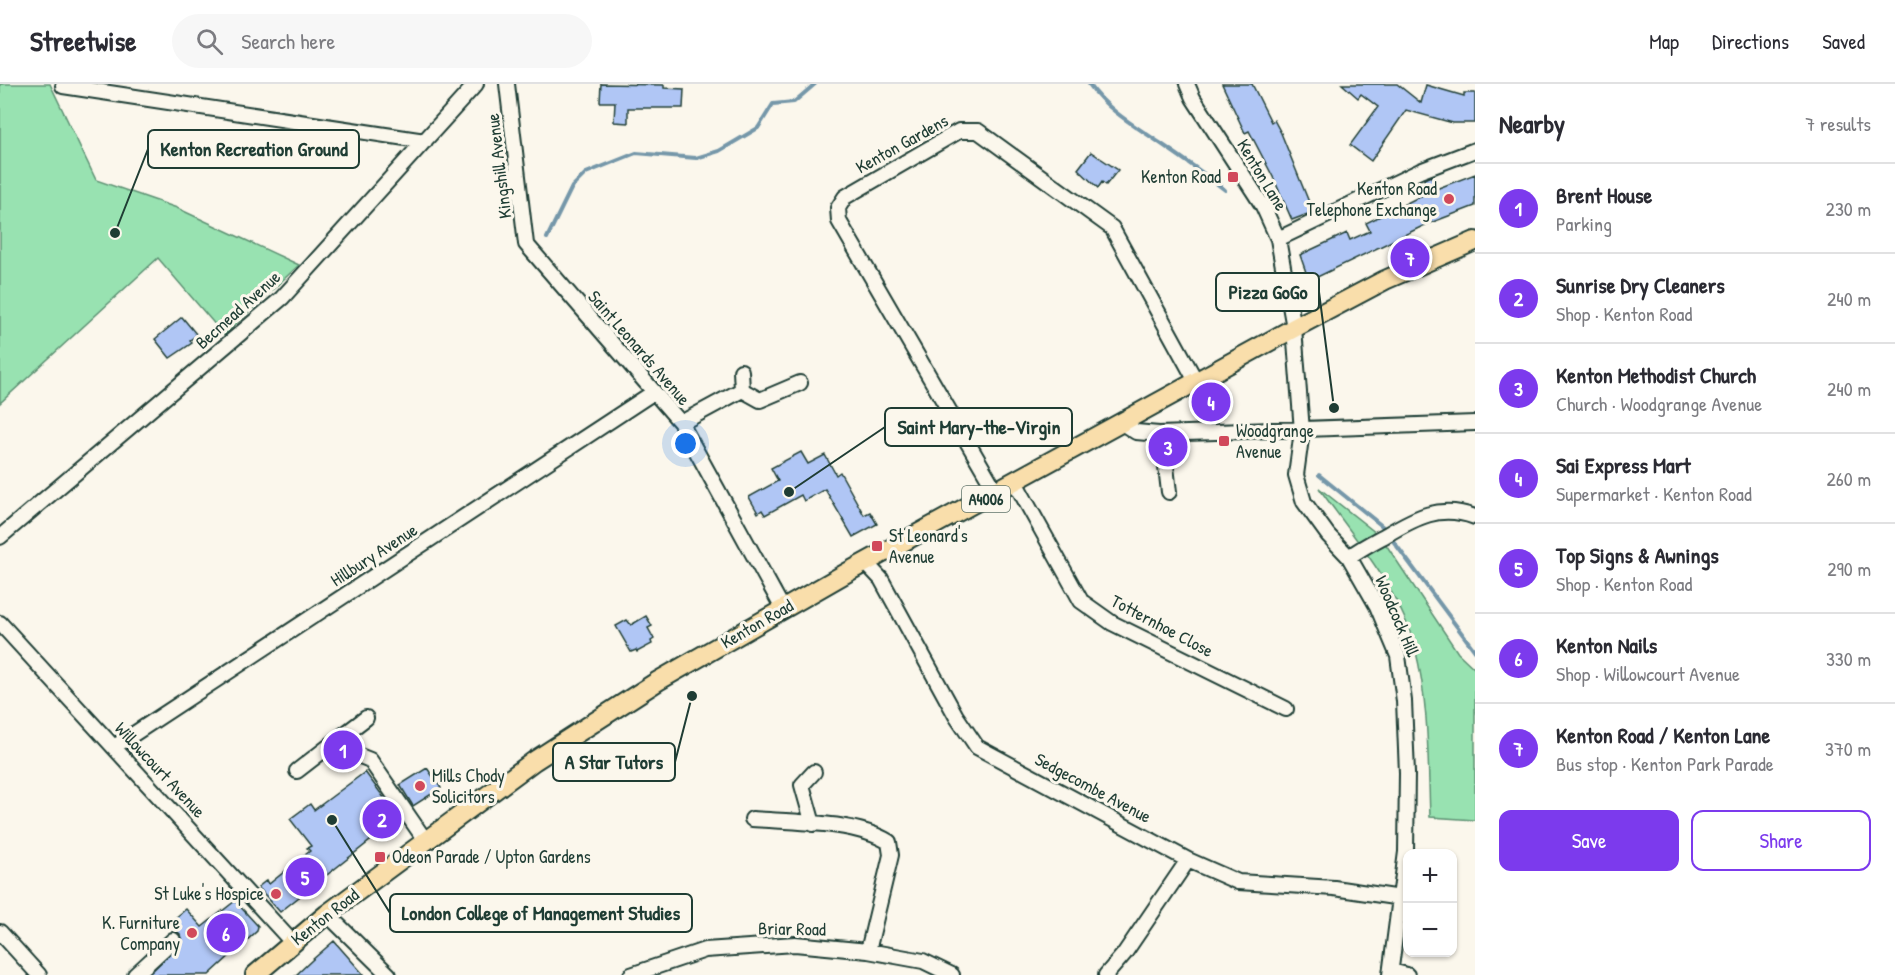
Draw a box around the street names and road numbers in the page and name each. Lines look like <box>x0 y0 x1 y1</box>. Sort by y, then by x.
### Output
street label: Kenton Gardens <box>851 108 953 179</box>
street label: Kingshill Avenue <box>480 112 517 220</box>
street label: Kenton Lane <box>1231 134 1294 215</box>
street label: Becmead Avenue <box>190 265 286 355</box>
street label: Saint Leonards Avenue <box>582 285 696 411</box>
road number: A4006 <box>962 486 1010 512</box>
street label: Hillbury Avenue <box>325 517 422 592</box>
street label: Woodcock Hill <box>1369 571 1426 660</box>
street label: Totternhoe Close <box>1107 588 1218 663</box>
street label: Kenton Road <box>716 593 798 654</box>
street label: Willowcourt Avenue <box>109 716 211 823</box>
street label: Sedgecombe Avenue <box>1031 746 1156 829</box>
street label: Kenton Road <box>286 882 364 951</box>
street label: Briar Road <box>758 915 826 942</box>

